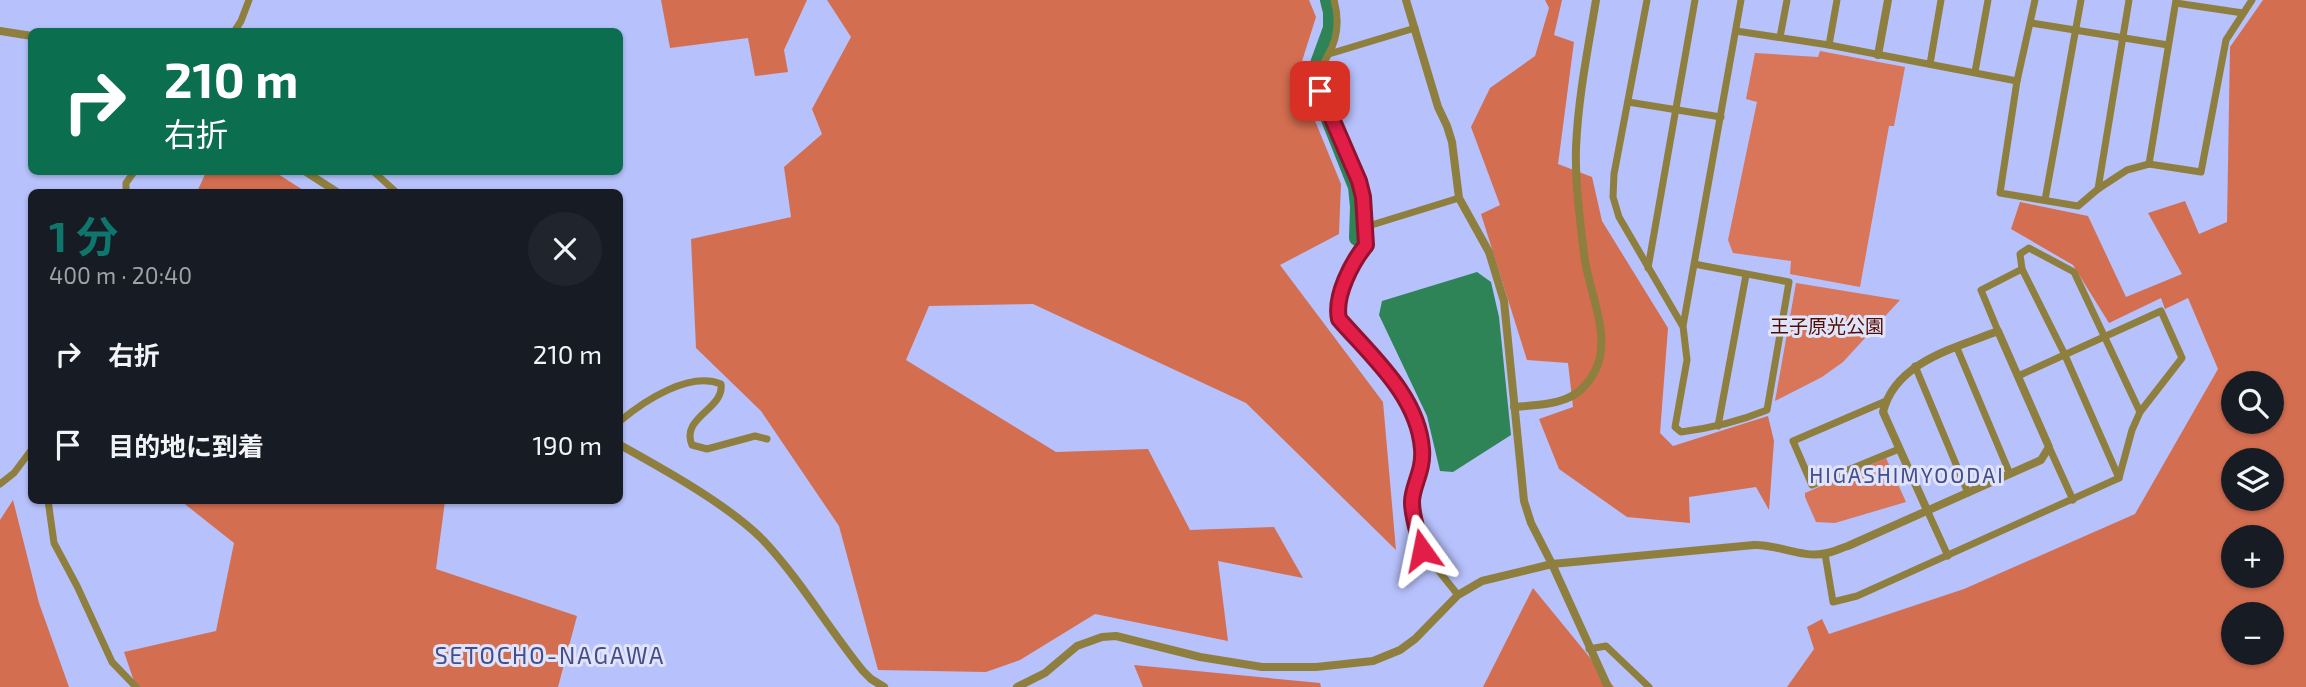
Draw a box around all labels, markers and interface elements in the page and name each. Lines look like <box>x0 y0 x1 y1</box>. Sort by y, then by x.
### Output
text: 210 m <box>164 49 298 108</box>
icon: right <box>49 56 140 147</box>
pin <box>1290 61 1350 121</box>
icon: arrive <box>1301 72 1339 110</box>
text: 右折 <box>164 114 228 152</box>
text: 1 分 <box>49 210 118 260</box>
button: close <box>528 212 602 286</box>
text: 400 m · 20:40 <box>49 261 192 289</box>
park label: 王子原光公園 <box>1770 314 1884 337</box>
icon: right <box>49 335 87 373</box>
text: 210 m <box>533 338 602 369</box>
text: 右折 <box>108 339 160 370</box>
map controls <box>2221 371 2284 665</box>
button: search <box>2221 371 2284 434</box>
icon: arrive <box>49 426 87 464</box>
text: 190 m <box>533 429 602 460</box>
text: 目的地に到着 <box>108 430 264 461</box>
button: layers <box>2221 448 2284 511</box>
district label: HIGASHIMYOODAI <box>1809 462 2005 487</box>
position arrow <box>1385 513 1459 587</box>
button: + <box>2221 525 2284 588</box>
button: − <box>2221 602 2284 665</box>
district label: SETOCHO-NAGAWA <box>435 641 665 669</box>

